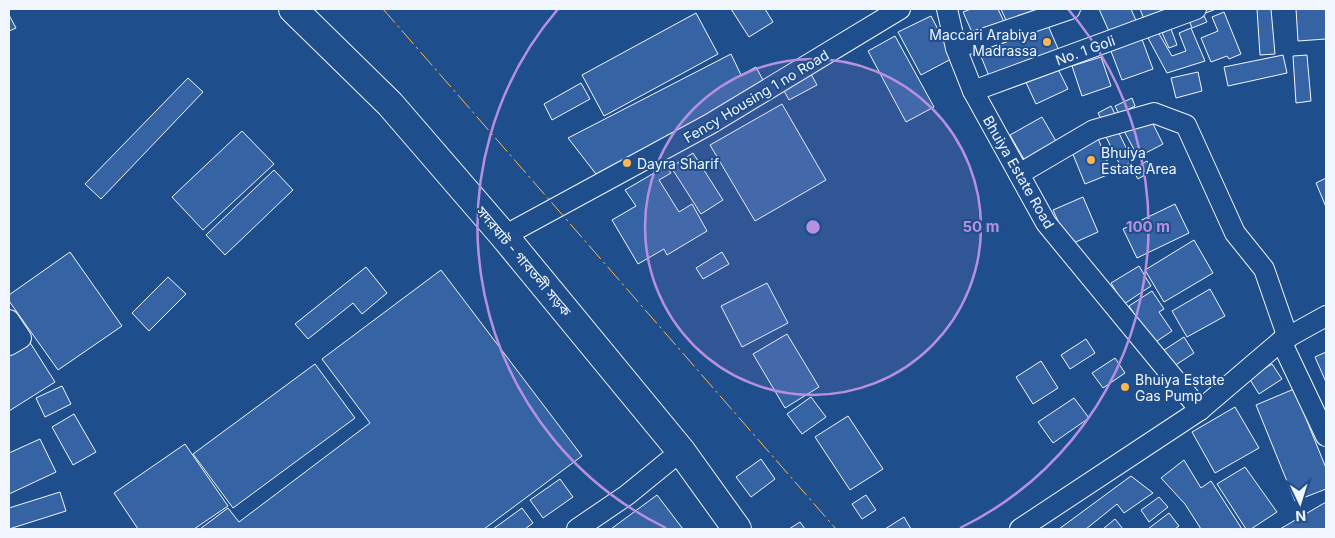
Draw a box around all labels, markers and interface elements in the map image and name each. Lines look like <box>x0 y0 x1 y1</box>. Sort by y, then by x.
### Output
place label: Maccari Arabiya Madrassa <box>929 26 1037 59</box>
street label: No. 1 Goli <box>1053 31 1117 69</box>
marker: Maccari Arabiya Madrassa <box>1041 36 1053 48</box>
street label: Fency Housing 1 no Road <box>680 46 832 146</box>
street label: Bhuiya Estate Road <box>980 113 1058 231</box>
place label: Bhuiya Estate Area <box>1101 144 1177 177</box>
marker: Bhuiya Estate Area <box>1085 154 1097 166</box>
place label: Dayra Sharif <box>637 155 719 172</box>
marker: Dayra Sharif <box>621 157 633 169</box>
street label: সদরঘাট - গাবতলী সড়ক <box>472 202 575 320</box>
text: 50 m <box>963 217 999 236</box>
text: 100 m <box>1126 217 1170 236</box>
centre of rings <box>804 218 822 236</box>
place label: Bhuiya Estate Gas Pump <box>1135 371 1225 404</box>
marker: Bhuiya Estate Gas Pump <box>1119 381 1131 393</box>
north arrow <box>1275 478 1325 528</box>
text: N <box>1295 508 1307 525</box>

